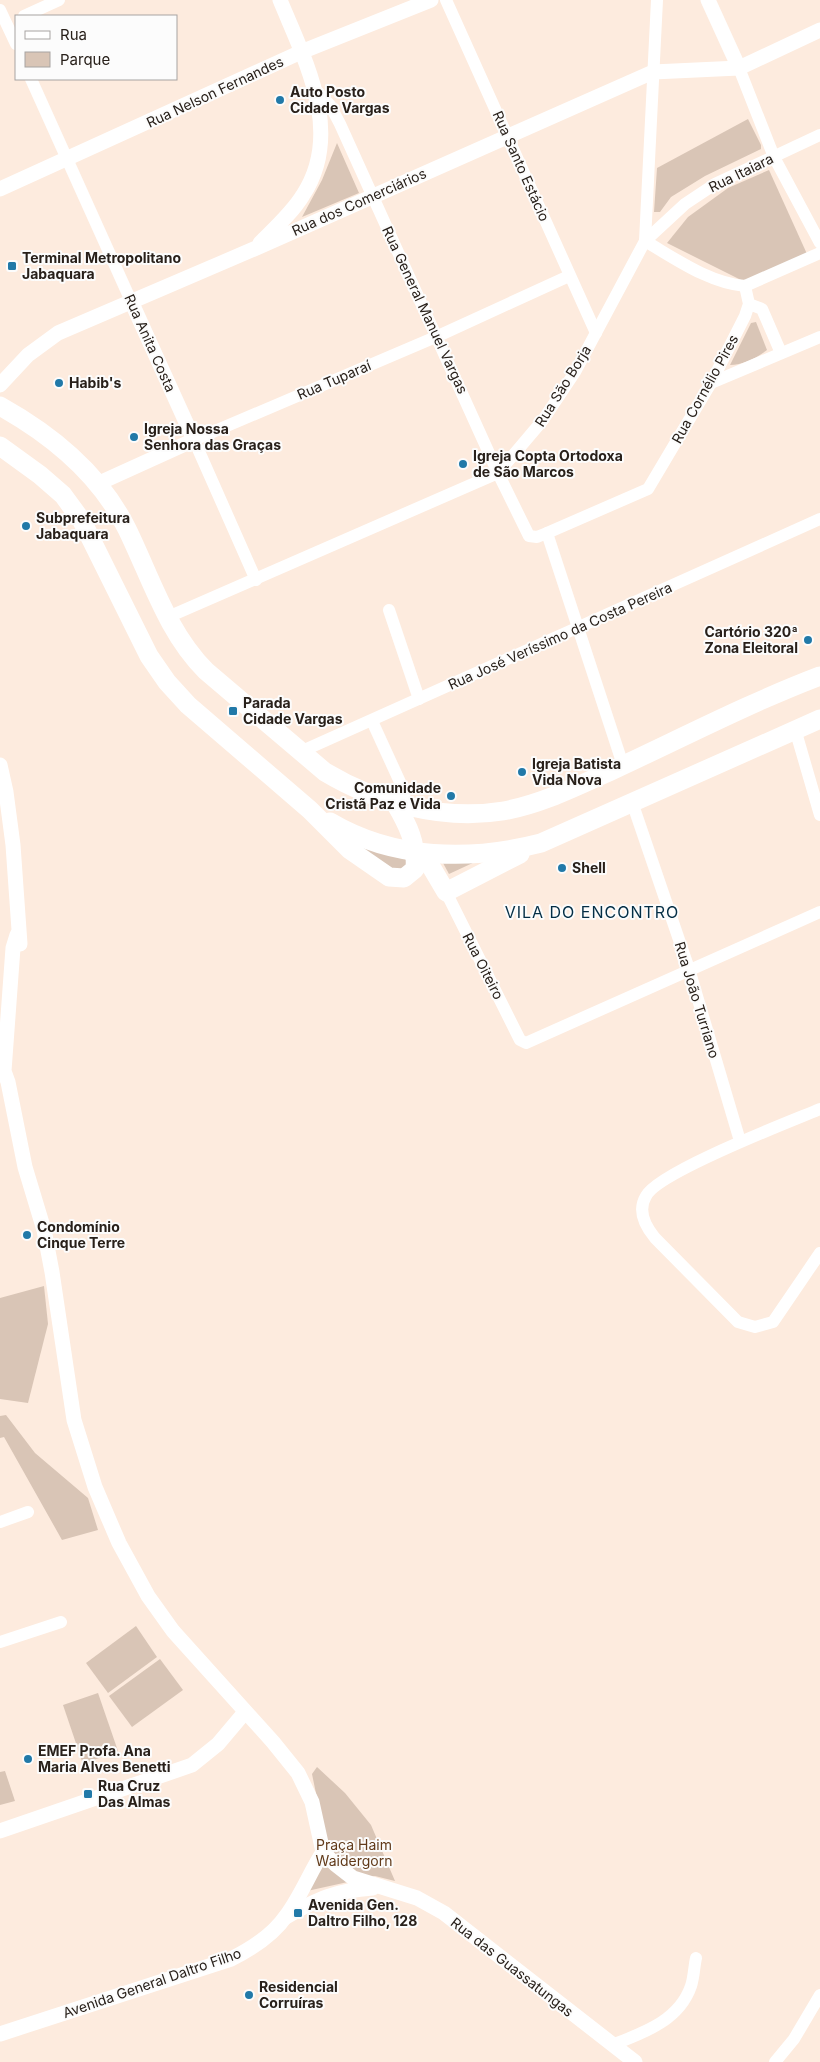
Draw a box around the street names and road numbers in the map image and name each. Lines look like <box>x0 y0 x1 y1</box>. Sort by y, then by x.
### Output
street label: Rua Nelson Fernandes <box>144 52 286 131</box>
street label: Rua Santo Estácio <box>489 108 553 224</box>
street label: Rua Itaiara <box>706 150 776 196</box>
street label: Rua dos Comerciários <box>289 164 429 239</box>
street label: Rua General Manuel Vargas <box>379 223 472 396</box>
street label: Rua Anita Costa <box>121 291 180 394</box>
street label: Rua Cornélio Pires <box>668 331 741 446</box>
street label: Rua São Borja <box>531 342 594 429</box>
street label: Rua Tuparaí <box>294 356 374 403</box>
street label: Rua José Veríssimo da Costa Pereira <box>445 578 674 693</box>
street label: Rua Oiteiro <box>459 930 508 1002</box>
street label: Rua João Turriano <box>672 940 723 1060</box>
street label: Rua das Guassatungas <box>448 1913 577 2020</box>
street label: Avenida General Daltro Filho <box>61 1944 243 2021</box>

